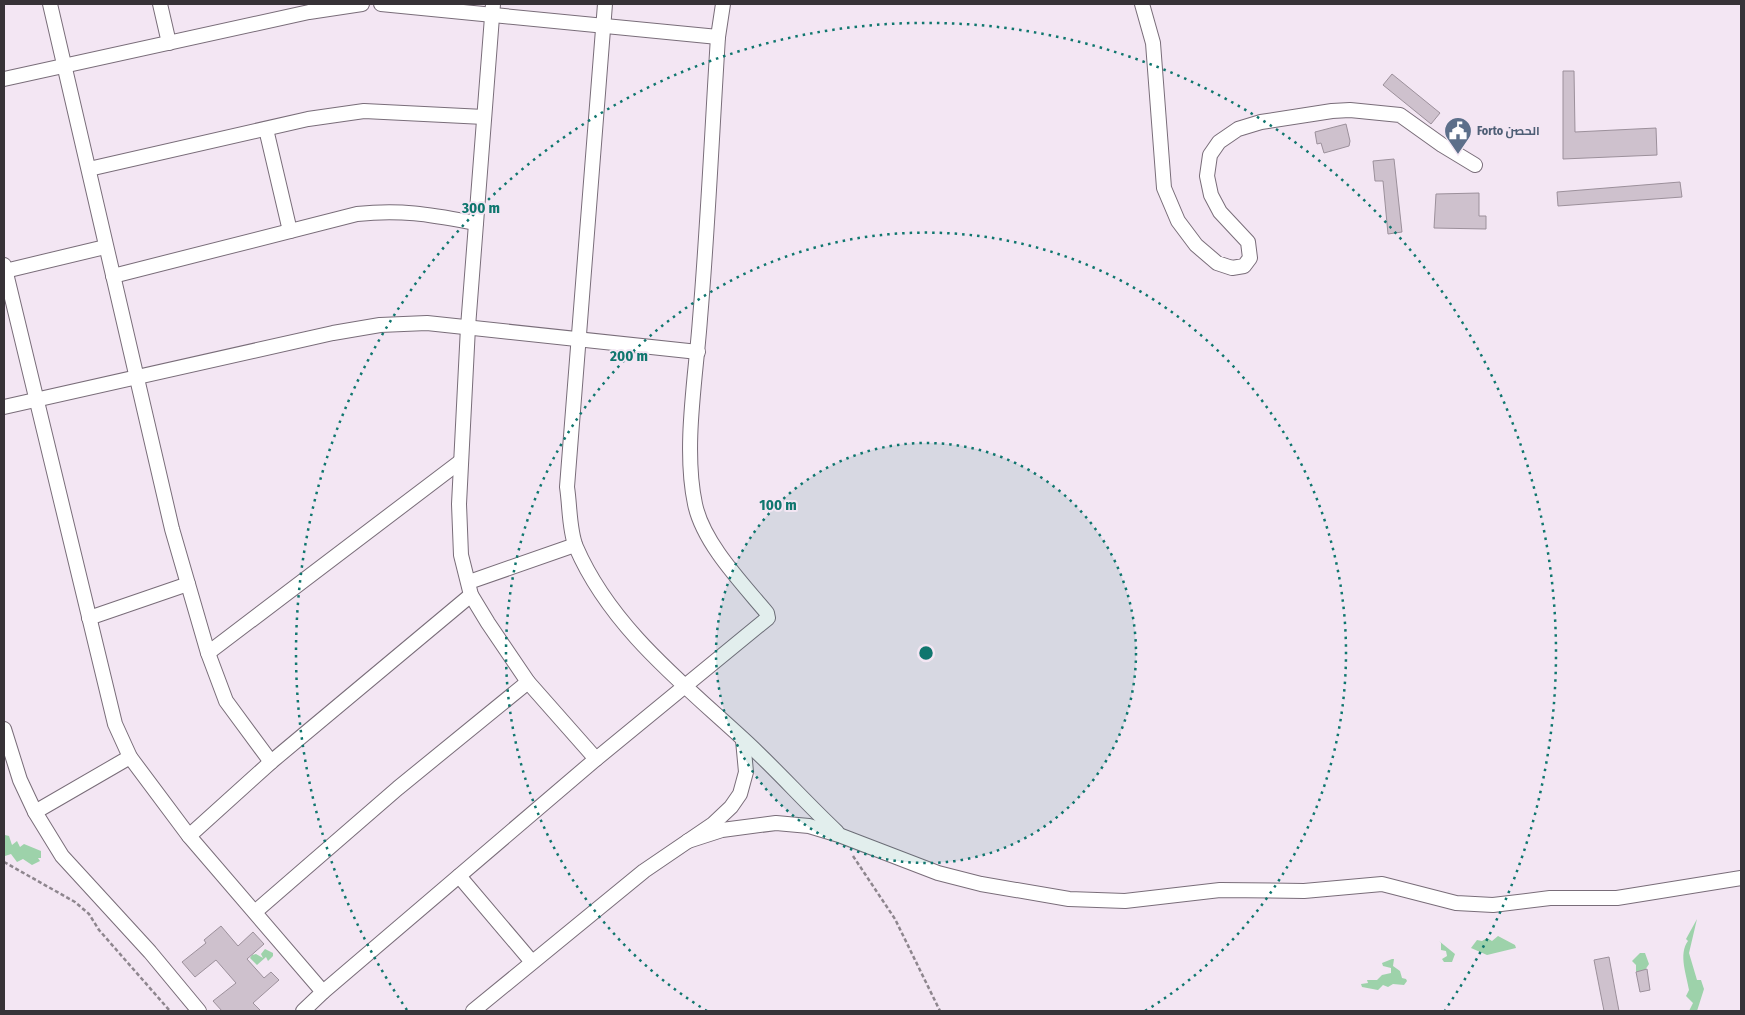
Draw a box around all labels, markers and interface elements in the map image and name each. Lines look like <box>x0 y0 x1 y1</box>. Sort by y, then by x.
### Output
public building icon: Forto الحصن <box>1443 116 1473 155</box>
place label: Forto الحصن <box>1477 124 1540 139</box>
text: 300 m <box>461 199 500 217</box>
text: 200 m <box>609 347 648 365</box>
text: 100 m <box>759 496 797 514</box>
centre of rings <box>917 644 935 662</box>

